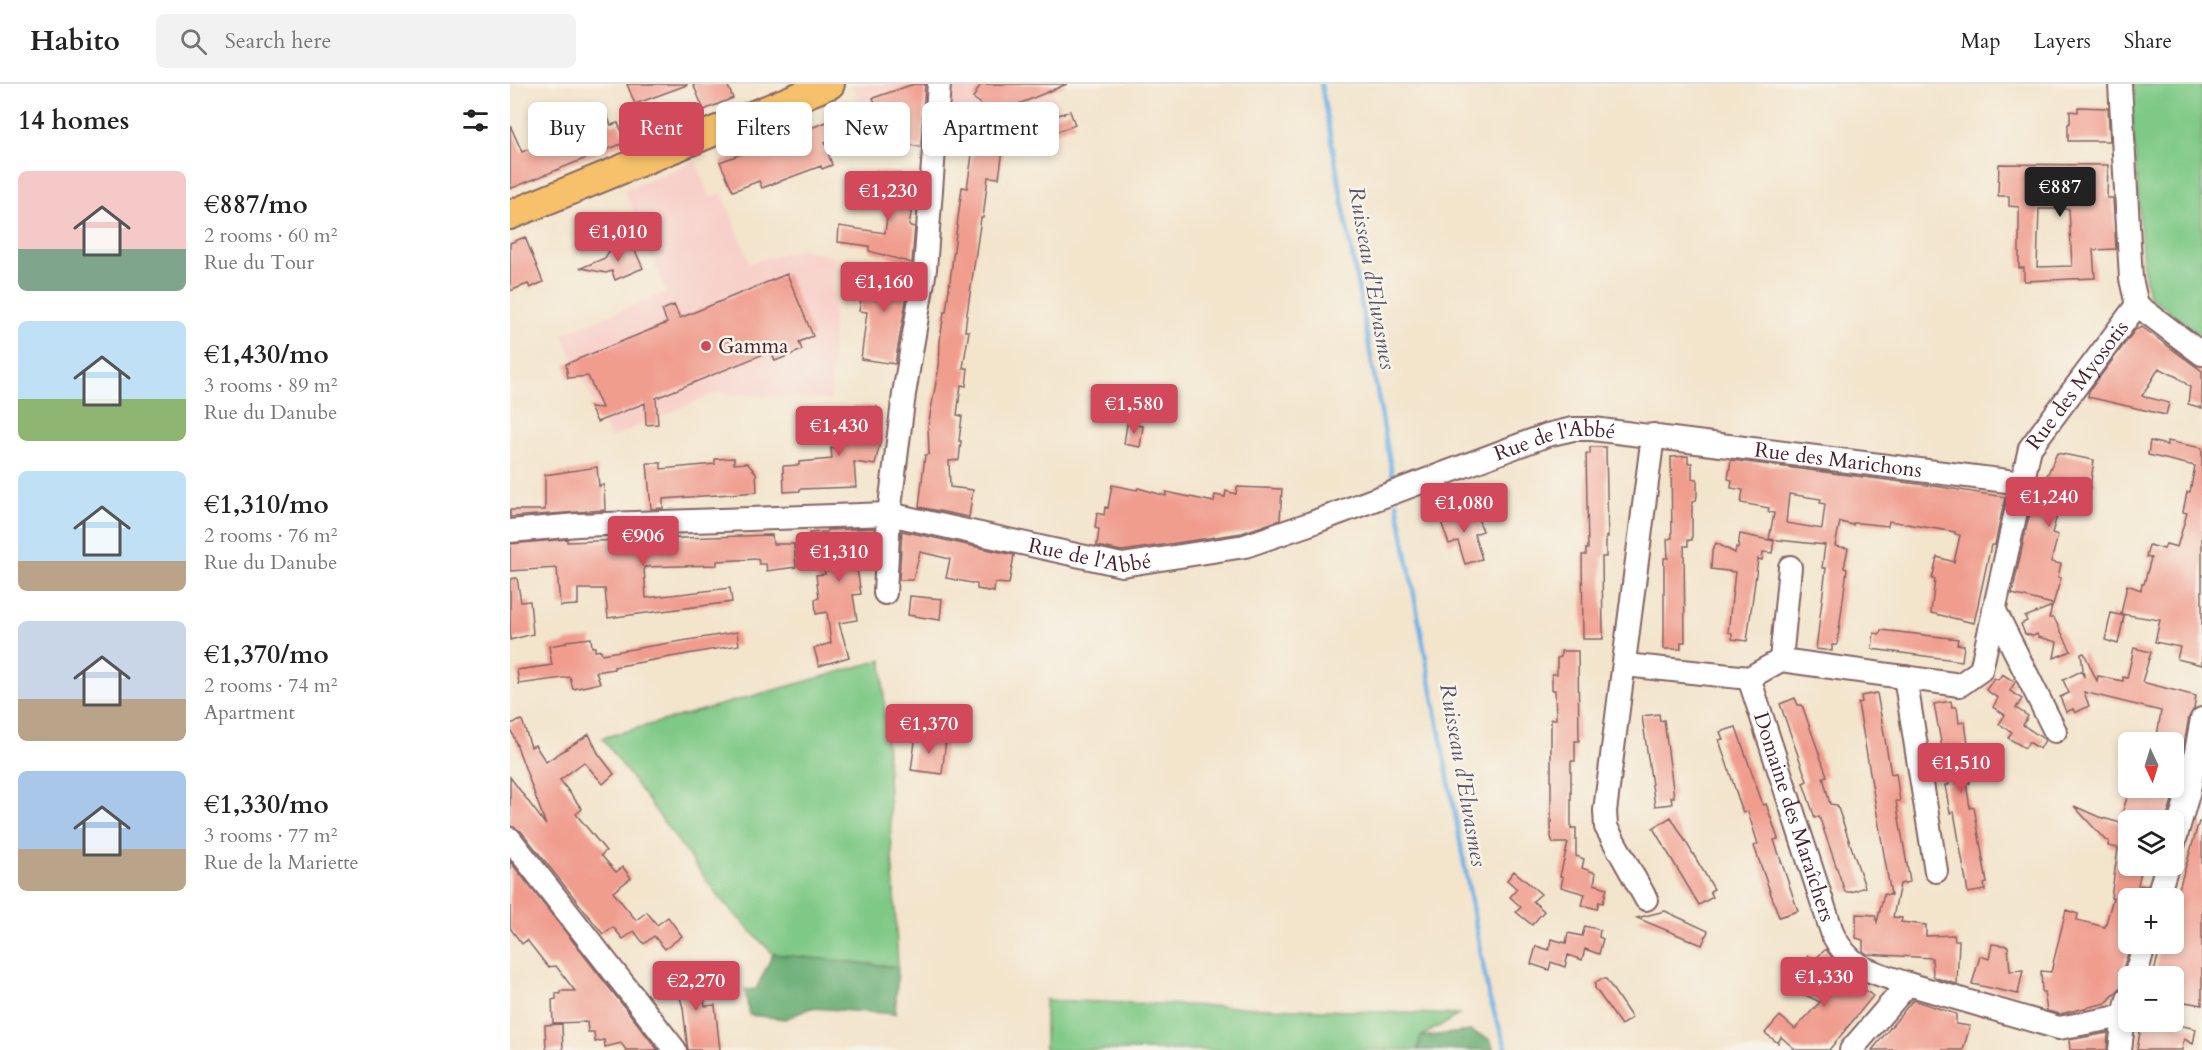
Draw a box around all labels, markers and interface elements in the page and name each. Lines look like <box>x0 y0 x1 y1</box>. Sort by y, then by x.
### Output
search box <box>156 14 576 68</box>
text: Habito <box>30 22 120 60</box>
icon: search <box>177 25 210 58</box>
text: Search here <box>225 26 331 56</box>
text: Map <box>1961 27 2001 56</box>
text: Layers <box>2034 27 2091 56</box>
text: Share <box>2124 27 2172 56</box>
chip: Buy <box>528 102 607 156</box>
chip: Rent <box>619 102 704 156</box>
chip: Filters <box>716 102 812 156</box>
chip: New <box>824 102 910 156</box>
chip: Apartment <box>922 102 1059 156</box>
text: 14 homes <box>18 103 129 138</box>
icon: filters <box>459 104 492 137</box>
pin: €887 <box>2024 167 2096 218</box>
pin: €1,230 <box>839 171 937 222</box>
text: €887 <box>2039 173 2081 200</box>
text: €1,230 <box>859 177 917 204</box>
water label: Ruisseau d'Elwasmes <box>1341 184 1403 373</box>
text: €887/mo <box>204 187 308 222</box>
icon: home <box>66 195 138 267</box>
pin: €1,010 <box>569 212 667 263</box>
text: €1,010 <box>589 218 647 245</box>
text: 2 rooms · 60 m² <box>204 222 337 249</box>
text: Rue du Tour <box>204 249 314 276</box>
pin: €1,160 <box>835 262 933 313</box>
text: €1,160 <box>855 268 913 295</box>
street label: Rue des Myosotis <box>2020 315 2136 456</box>
place label: Gamma <box>718 332 788 361</box>
text: €1,430/mo <box>204 337 329 372</box>
marker: Gamma <box>699 339 713 353</box>
icon: home <box>66 345 138 417</box>
text: 3 rooms · 89 m² <box>204 372 337 399</box>
pin: €1,580 <box>1085 384 1183 435</box>
text: €1,580 <box>1105 390 1163 417</box>
text: Rue du Danube <box>204 399 337 426</box>
pin: €1,430 <box>790 406 888 457</box>
text: €1,430 <box>810 412 868 439</box>
street label: Rue de l'Abbé <box>1490 415 1617 469</box>
street label: Rue des Marichons <box>1753 435 1924 485</box>
pin: €1,240 <box>2000 477 2098 528</box>
pin: €1,080 <box>1415 483 1513 534</box>
text: €1,240 <box>2020 483 2078 510</box>
text: €1,310/mo <box>204 487 329 522</box>
text: €1,080 <box>1435 489 1493 516</box>
icon: home <box>66 495 138 567</box>
pin: €906 <box>607 516 679 567</box>
text: 2 rooms · 76 m² <box>204 522 337 549</box>
text: €906 <box>622 522 664 549</box>
street label: Rue de l'Abbé <box>1026 531 1153 580</box>
pin: €1,310 <box>790 532 888 583</box>
text: €1,310 <box>810 538 868 565</box>
text: Rue du Danube <box>204 549 337 576</box>
text: €1,370/mo <box>204 637 329 672</box>
icon: home <box>66 645 138 717</box>
text: 2 rooms · 74 m² <box>204 672 337 699</box>
water label: Ruisseau d'Elwasmes <box>1432 681 1494 870</box>
text: Apartment <box>204 699 295 726</box>
pin: €1,370 <box>880 704 978 755</box>
street label: Domaine des Maraîchers <box>1746 708 1842 925</box>
text: €1,370 <box>900 710 958 737</box>
north arrow <box>2118 732 2184 798</box>
map controls <box>2118 732 2184 1032</box>
pin: €1,510 <box>1912 743 2010 794</box>
text: €1,510 <box>1932 749 1990 776</box>
text: €1,330/mo <box>204 787 329 822</box>
icon: home <box>66 795 138 867</box>
button: layers <box>2118 810 2184 876</box>
text: 3 rooms · 77 m² <box>204 822 337 849</box>
text: Rue de la Mariette <box>204 849 359 876</box>
button: + <box>2118 888 2184 954</box>
pin: €1,330 <box>1775 957 1873 1008</box>
pin: €2,270 <box>647 961 745 1012</box>
text: €1,330 <box>1795 963 1853 990</box>
button: − <box>2118 966 2184 1032</box>
text: €2,270 <box>667 967 725 994</box>

